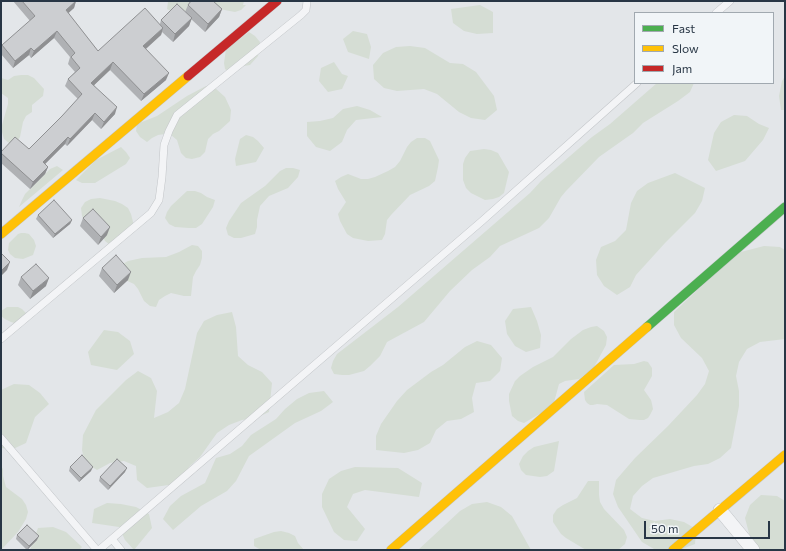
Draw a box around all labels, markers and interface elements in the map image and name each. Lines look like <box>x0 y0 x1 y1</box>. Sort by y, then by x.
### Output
legend <box>634 12 774 84</box>
text: Fast <box>672 21 695 35</box>
text: Slow <box>672 41 699 55</box>
text: Jam <box>672 61 692 75</box>
scale bar <box>646 513 772 539</box>
text: 50 m <box>651 521 679 535</box>

